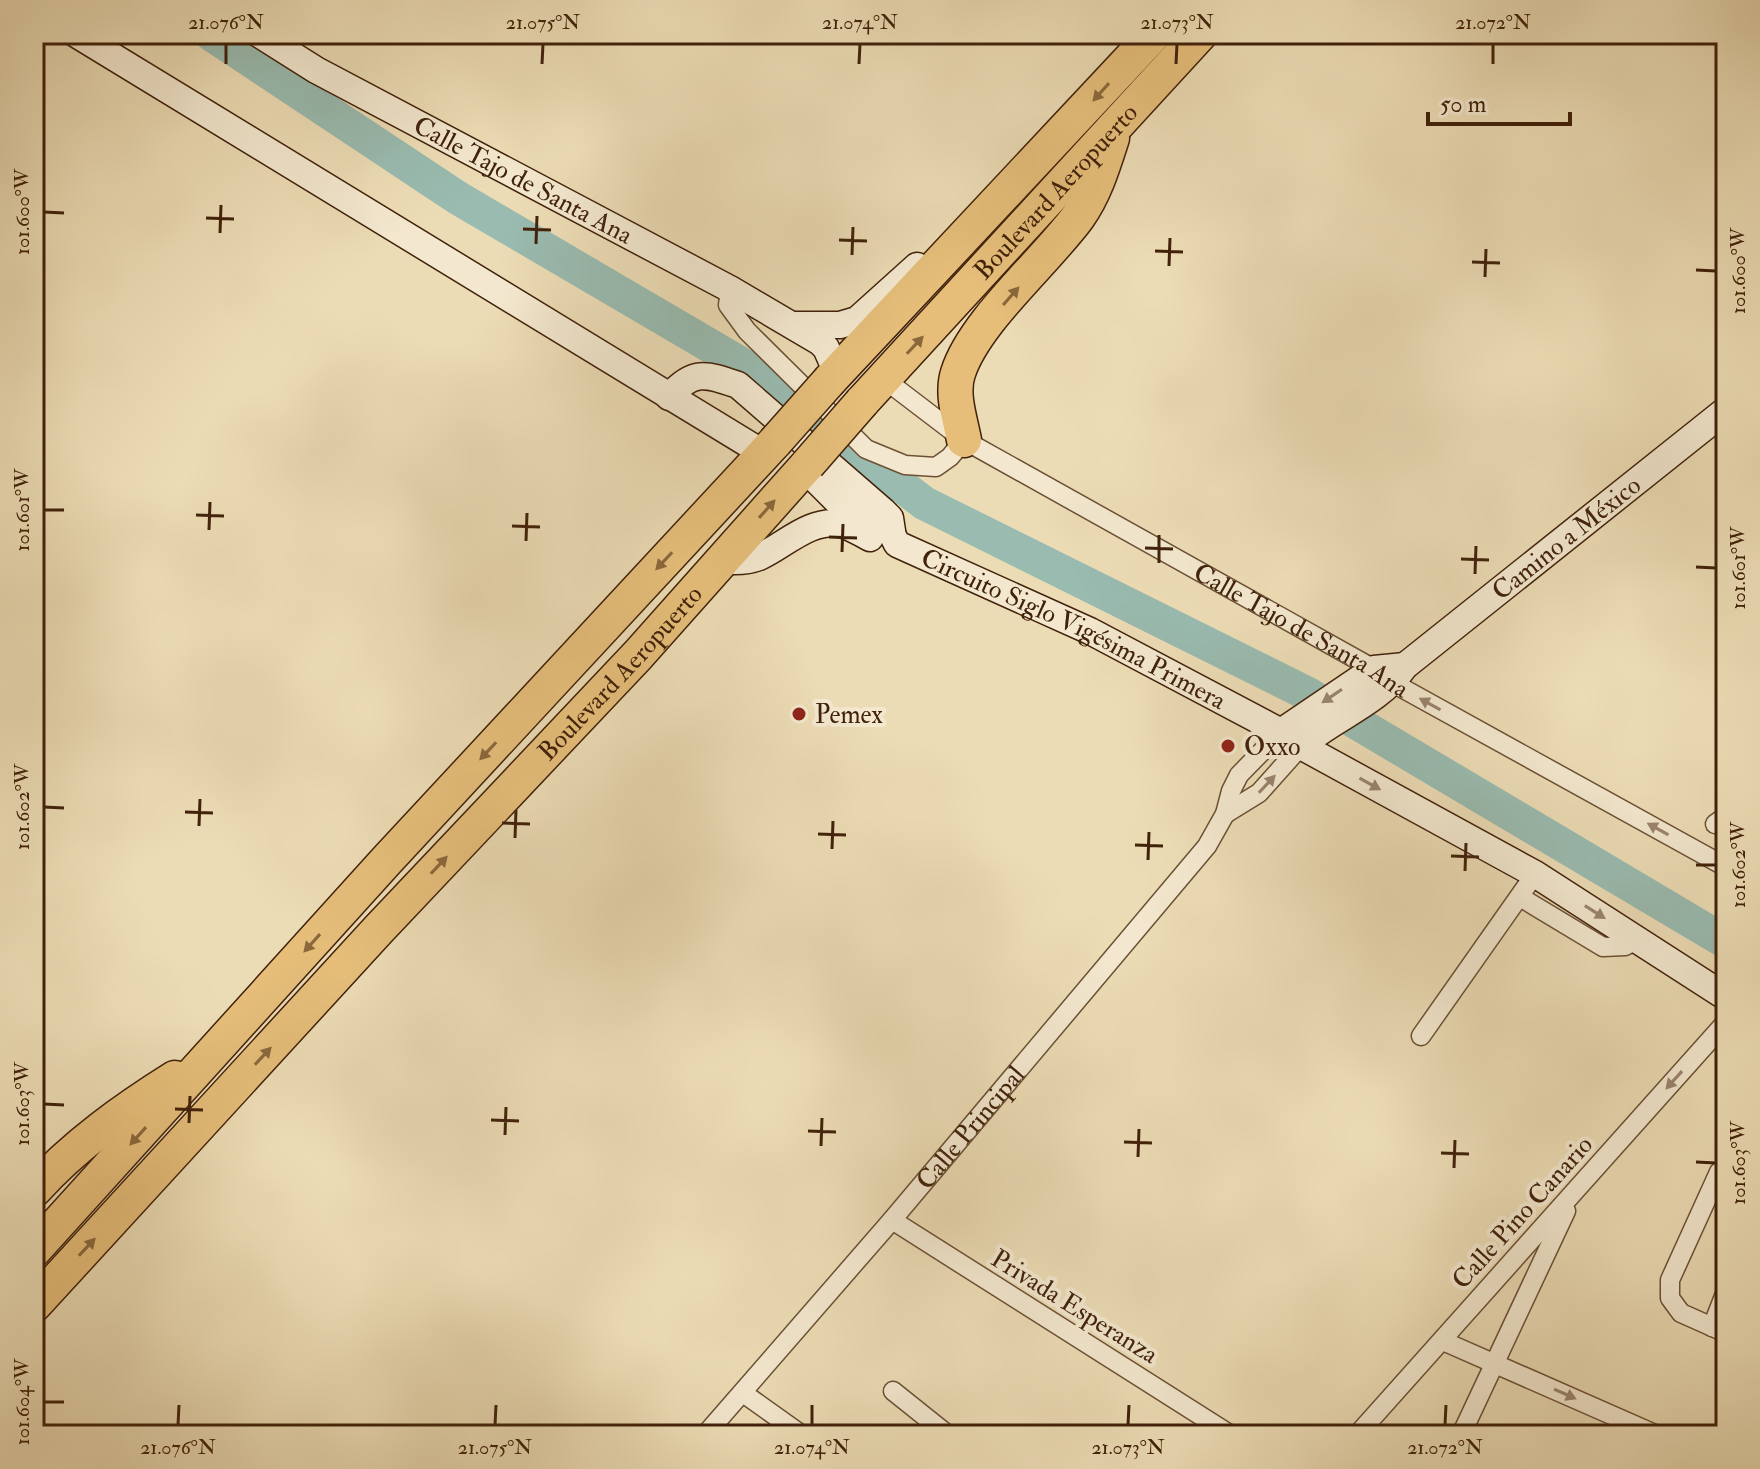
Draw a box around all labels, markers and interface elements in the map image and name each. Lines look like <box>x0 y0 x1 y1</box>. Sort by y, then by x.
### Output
text: 21.076°N <box>188 10 264 35</box>
text: 21.075°N <box>506 10 580 35</box>
text: 21.074°N <box>822 10 898 35</box>
text: 21.073°N <box>1140 10 1214 35</box>
text: 21.072°N <box>1455 10 1531 35</box>
scale bar <box>1428 76 1570 126</box>
one-way arrow <box>1093 82 1111 101</box>
text: 50 m <box>1440 89 1487 120</box>
street label: Boulevard Aeropuerto <box>967 97 1145 287</box>
street label: Calle Tajo de Santa Ana <box>408 110 638 252</box>
text: 101.600°W <box>10 168 35 255</box>
text: 101.600°W <box>1726 227 1751 314</box>
one-way arrow <box>1002 286 1019 306</box>
one-way arrow <box>906 335 924 354</box>
text: 101.601°W <box>10 468 35 551</box>
street label: Camino a México <box>1486 469 1648 607</box>
one-way arrow <box>758 500 776 519</box>
text: 101.601°W <box>1726 526 1751 609</box>
street label: Circuito Siglo Vigésima Primera <box>916 542 1232 717</box>
one-way arrow <box>656 551 674 570</box>
street label: Calle Tajo de Santa Ana <box>1188 556 1414 706</box>
street label: Boulevard Aeropuerto <box>532 579 710 768</box>
one-way arrow <box>1321 689 1342 704</box>
one-way arrow <box>1419 697 1441 711</box>
place label: Pemex <box>815 699 883 731</box>
marker: Pemex <box>790 705 808 723</box>
place label: Oxxo <box>1244 731 1301 763</box>
marker: Oxxo <box>1219 737 1237 755</box>
one-way arrow <box>479 742 497 761</box>
text: 101.602°W <box>10 763 35 850</box>
one-way arrow <box>1257 775 1275 794</box>
one-way arrow <box>1358 777 1381 790</box>
text: 101.602°W <box>1726 821 1751 908</box>
one-way arrow <box>1647 822 1669 836</box>
one-way arrow <box>430 856 448 875</box>
one-way arrow <box>1585 905 1606 920</box>
one-way arrow <box>304 934 322 953</box>
one-way arrow <box>253 1047 271 1066</box>
street label: Calle Principal <box>910 1059 1032 1197</box>
text: 101.603°W <box>10 1062 35 1146</box>
one-way arrow <box>1666 1069 1683 1089</box>
text: 101.603°W <box>1726 1121 1751 1205</box>
one-way arrow <box>129 1126 147 1146</box>
street label: Calle Pino Canario <box>1446 1129 1600 1296</box>
one-way arrow <box>77 1238 95 1257</box>
street label: Privada Esperanza <box>984 1243 1164 1372</box>
text: 101.604°W <box>10 1358 35 1445</box>
one-way arrow <box>1553 1388 1577 1401</box>
text: 21.076°N <box>140 1435 216 1460</box>
text: 21.075°N <box>458 1435 532 1460</box>
text: 21.074°N <box>774 1435 850 1460</box>
text: 21.073°N <box>1091 1435 1165 1460</box>
text: 21.072°N <box>1407 1435 1483 1460</box>

